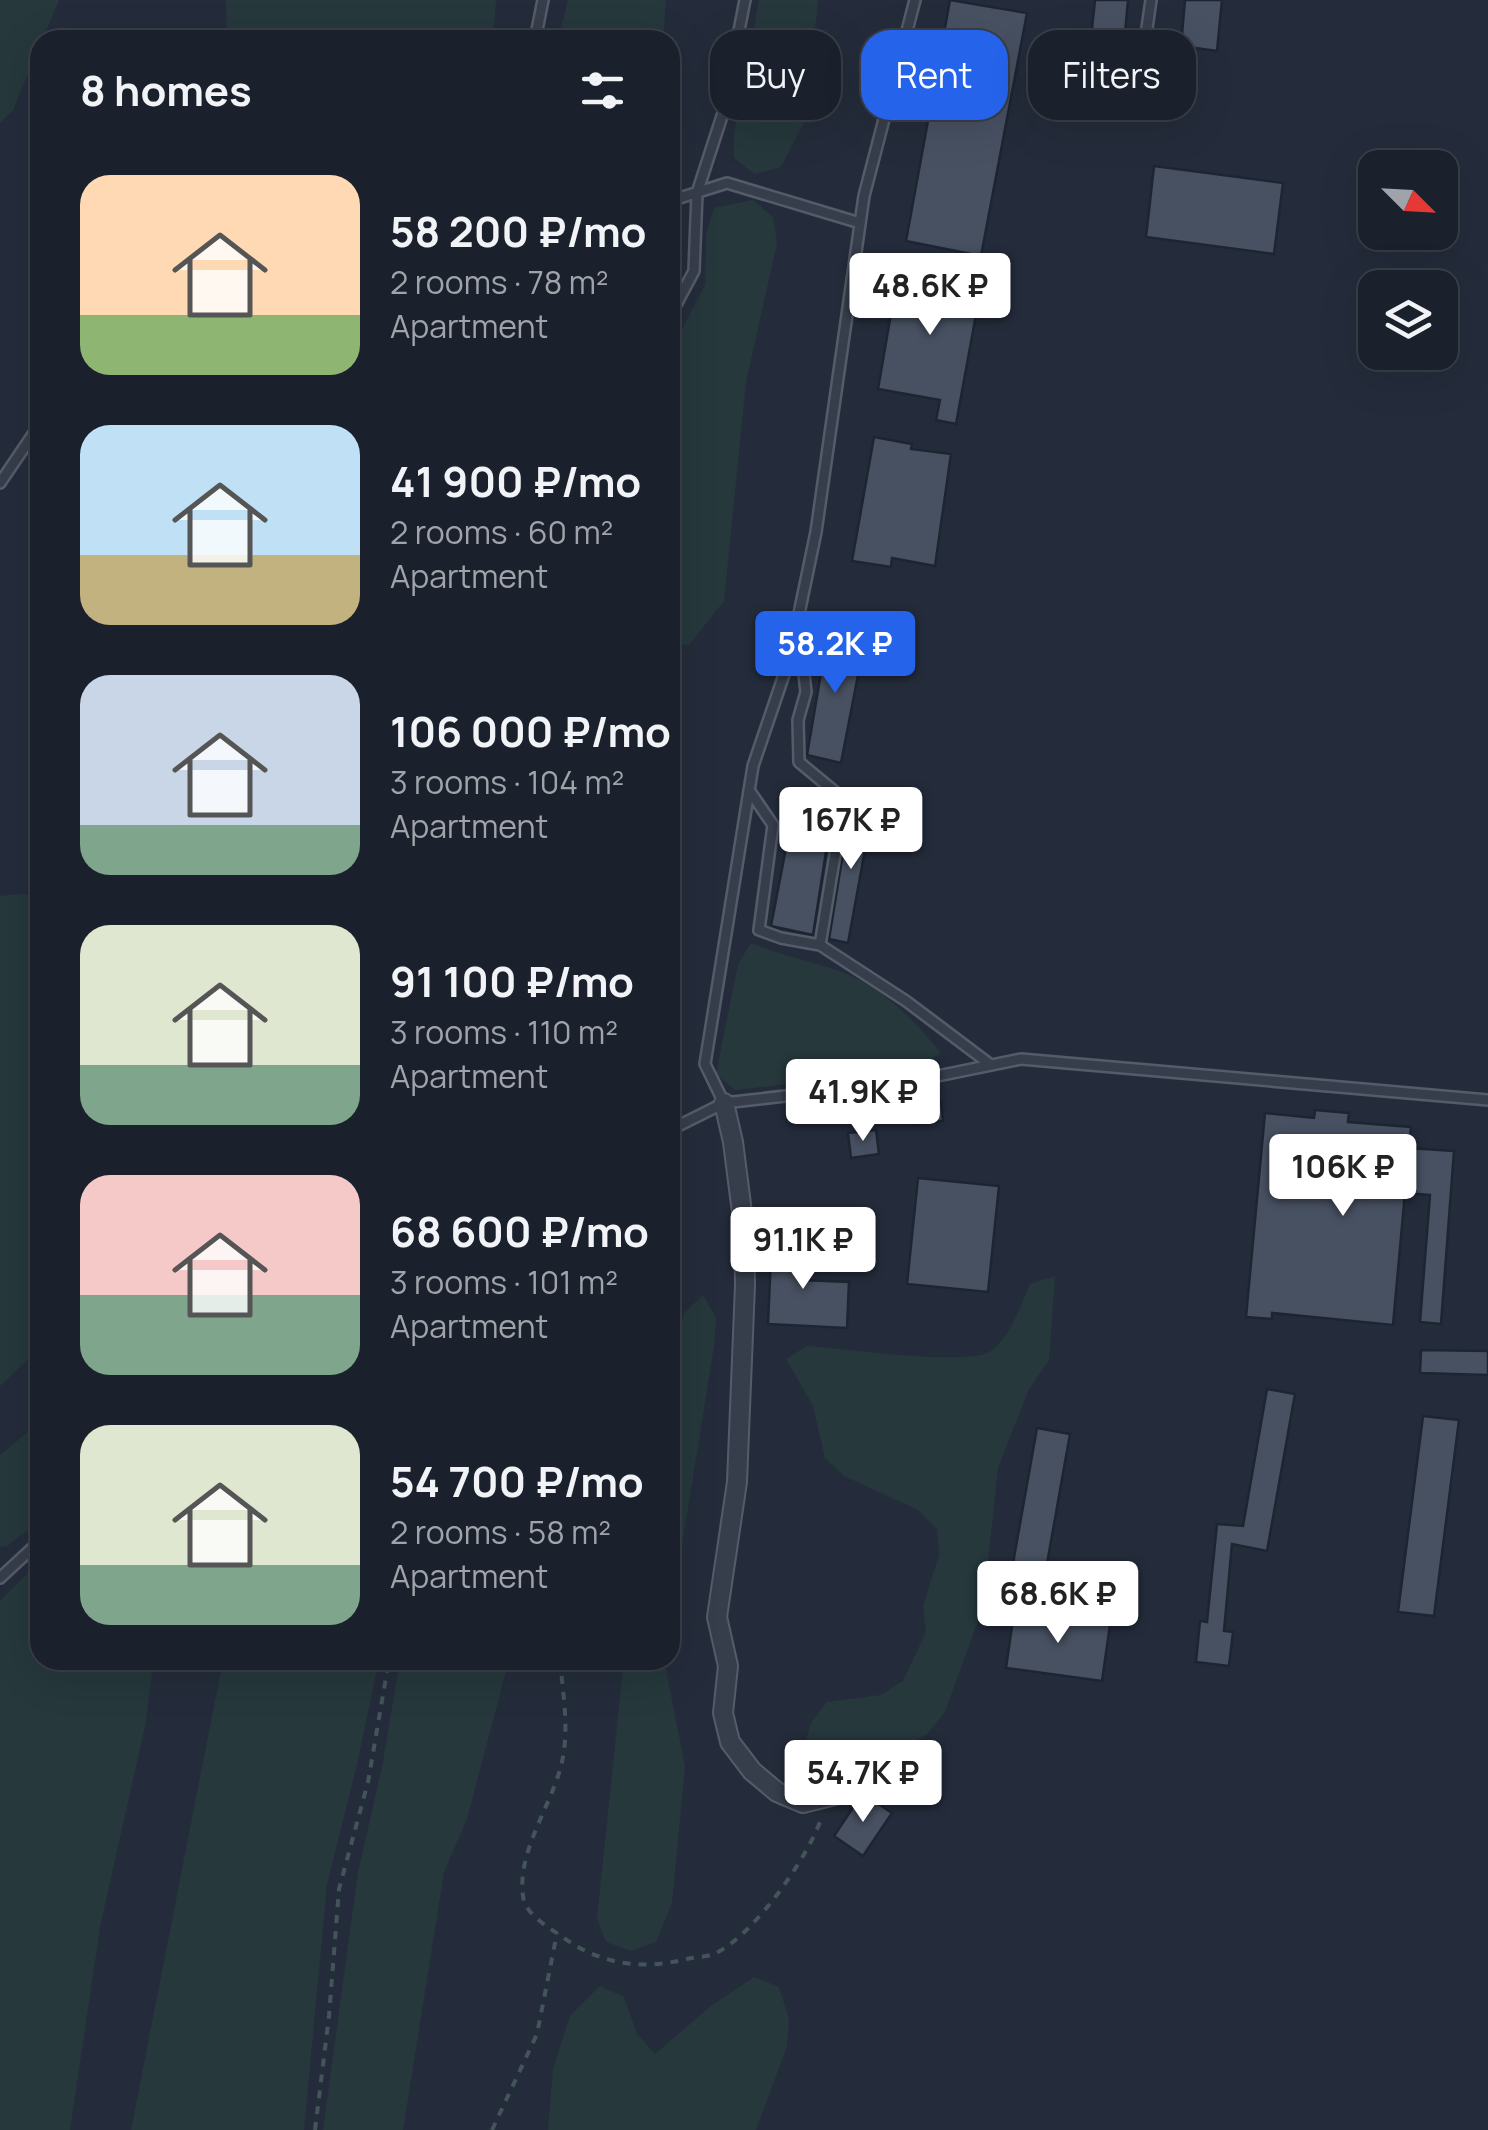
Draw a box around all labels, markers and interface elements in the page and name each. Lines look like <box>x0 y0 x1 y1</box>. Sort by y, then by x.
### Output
chip: Buy <box>710 30 841 120</box>
chip: Rent <box>861 30 1008 120</box>
chip: Filters <box>1028 30 1196 120</box>
text: 8 homes <box>80 61 252 119</box>
icon: filters <box>575 63 630 118</box>
north arrow <box>1358 150 1458 250</box>
map controls <box>1358 150 1458 370</box>
text: 58 200 ₽/mo <box>390 202 646 260</box>
icon: home <box>160 215 280 335</box>
pin: 48.6K ₽ <box>838 253 1022 338</box>
text: 2 rooms · 78 m² <box>390 260 609 304</box>
text: 48.6K ₽ <box>871 263 989 307</box>
button: layers <box>1358 270 1458 370</box>
text: Apartment <box>390 304 548 348</box>
text: 41 900 ₽/mo <box>390 452 641 510</box>
icon: home <box>160 465 280 585</box>
text: 2 rooms · 60 m² <box>390 510 613 554</box>
text: Apartment <box>390 554 548 598</box>
pin: 58.2K ₽ <box>743 611 927 696</box>
text: 58.2K ₽ <box>777 621 893 665</box>
text: 106 000 ₽/mo <box>390 702 671 760</box>
icon: home <box>160 715 280 835</box>
text: 3 rooms · 104 m² <box>390 760 624 804</box>
pin: 167K ₽ <box>770 787 932 872</box>
text: 167K ₽ <box>801 797 901 841</box>
text: Apartment <box>390 804 548 848</box>
text: 91 100 ₽/mo <box>390 952 634 1010</box>
icon: home <box>160 965 280 1085</box>
text: 3 rooms · 110 m² <box>390 1010 618 1054</box>
text: Apartment <box>390 1054 548 1098</box>
pin: 41.9K ₽ <box>771 1059 955 1144</box>
text: 41.9K ₽ <box>808 1069 918 1113</box>
pin: 106K ₽ <box>1262 1134 1424 1219</box>
text: 106K ₽ <box>1291 1144 1395 1188</box>
text: 68 600 ₽/mo <box>390 1202 649 1260</box>
pin: 91.1K ₽ <box>711 1207 895 1292</box>
icon: home <box>160 1215 280 1335</box>
text: 91.1K ₽ <box>753 1217 853 1261</box>
text: 3 rooms · 101 m² <box>390 1260 618 1304</box>
text: Apartment <box>390 1304 548 1348</box>
text: 54 700 ₽/mo <box>390 1452 644 1510</box>
icon: home <box>160 1465 280 1585</box>
text: 2 rooms · 58 m² <box>390 1510 611 1554</box>
text: Apartment <box>390 1554 548 1598</box>
pin: 68.6K ₽ <box>966 1561 1150 1646</box>
text: 68.6K ₽ <box>999 1571 1117 1615</box>
pin: 54.7K ₽ <box>771 1740 955 1825</box>
text: 54.7K ₽ <box>807 1750 919 1794</box>

